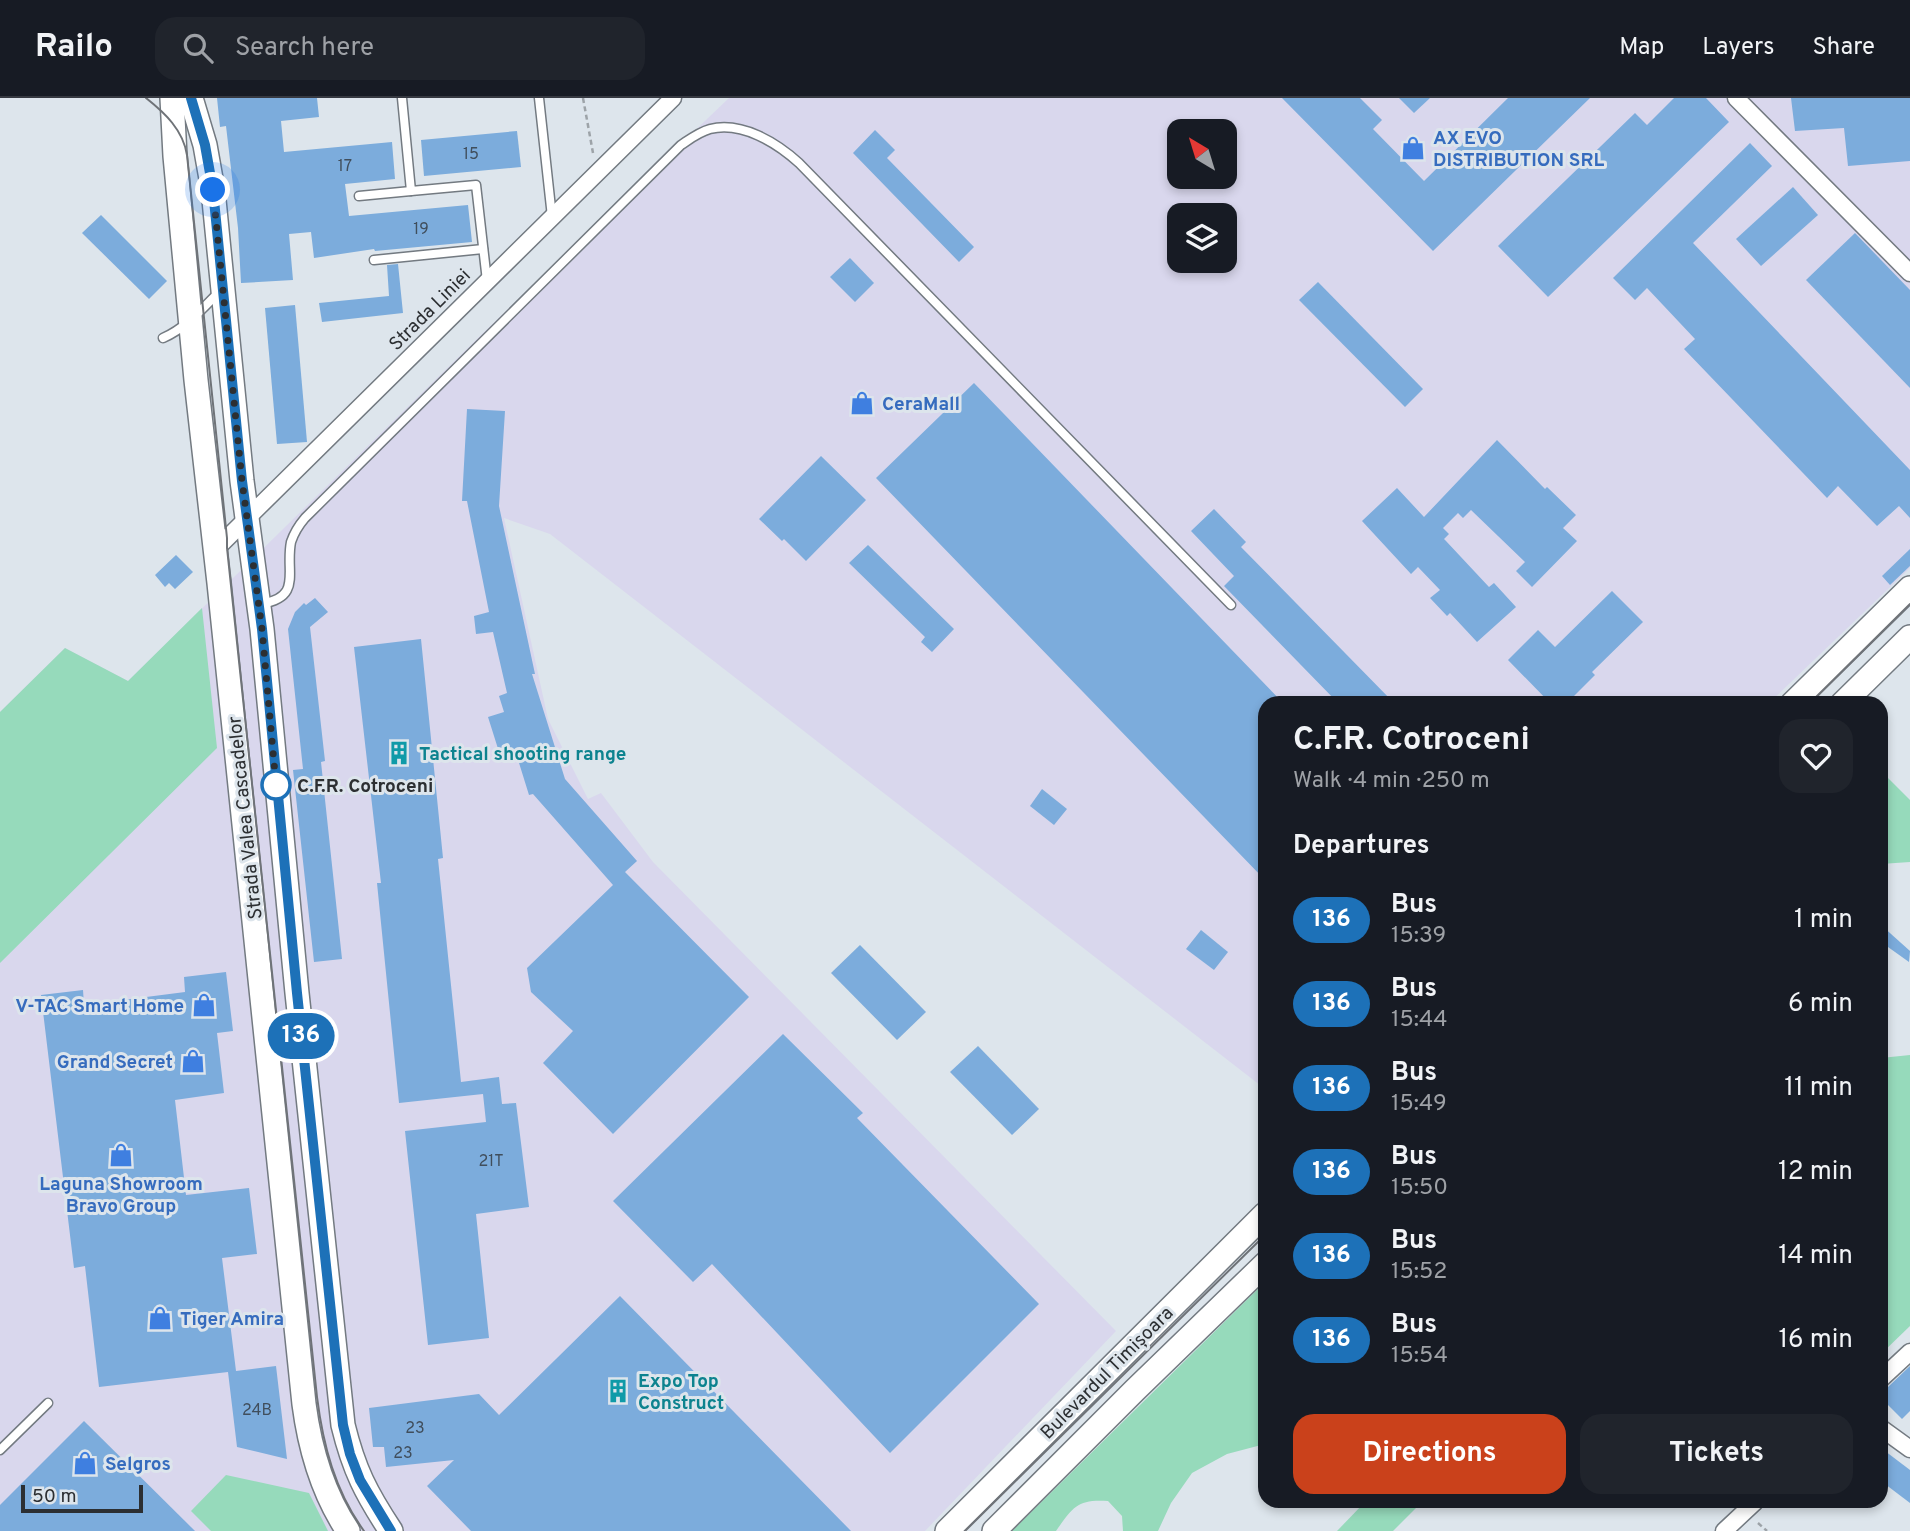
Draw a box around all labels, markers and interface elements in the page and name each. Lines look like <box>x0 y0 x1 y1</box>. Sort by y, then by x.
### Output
search box <box>155 17 645 80</box>
text: Railo <box>35 27 113 69</box>
icon: search <box>179 29 217 67</box>
text: Search here <box>235 32 374 65</box>
text: Map <box>1619 33 1664 63</box>
text: Layers <box>1702 33 1774 63</box>
text: Share <box>1812 33 1875 63</box>
north arrow <box>1167 119 1237 189</box>
map controls <box>1167 119 1237 273</box>
place label: AX EVO DISTRIBUTION SRL <box>1433 127 1605 173</box>
shop icon: AX EVO DISTRIBUTION SRL <box>1399 134 1427 162</box>
house number: 15 <box>463 145 479 165</box>
house number: 17 <box>338 157 352 177</box>
your location <box>195 172 230 207</box>
button: layers <box>1167 203 1237 273</box>
house number: 19 <box>413 220 429 240</box>
street label: Strada Liniei <box>384 264 476 356</box>
shop icon: CeraMall <box>848 389 876 417</box>
place label: CeraMall <box>882 393 960 417</box>
street label: Strada Valea Cascadelor <box>223 714 269 921</box>
button: heart <box>1779 719 1853 793</box>
text: C.F.R. Cotroceni <box>1293 720 1530 762</box>
building icon: Tactical shooting range <box>385 739 413 767</box>
place label: Tactical shooting range <box>419 743 626 767</box>
text: Walk · 4 min · 250 m <box>1293 767 1490 796</box>
marker: C.F.R. Cotroceni <box>261 770 291 800</box>
place label: C.F.R. Cotroceni <box>297 775 433 799</box>
text: Departures <box>1293 830 1430 863</box>
text: Bus <box>1391 889 1437 922</box>
text: 1 min <box>1794 904 1853 937</box>
text: 136 <box>1312 905 1351 935</box>
text: 15:39 <box>1391 922 1446 951</box>
text: Bus <box>1391 973 1437 1006</box>
text: 6 min <box>1788 988 1853 1021</box>
text: 136 <box>1312 989 1351 1019</box>
shop icon: V-TAC Smart Home <box>190 991 218 1019</box>
place label: V-TAC Smart Home <box>15 995 184 1019</box>
text: 15:44 <box>1391 1006 1448 1035</box>
line badge: 136 <box>261 1013 341 1059</box>
text: 136 <box>282 1021 320 1051</box>
shop icon: Grand Secret <box>179 1047 207 1075</box>
place label: Grand Secret <box>57 1051 173 1075</box>
text: Bus <box>1391 1057 1437 1090</box>
text: 11 min <box>1784 1072 1853 1105</box>
text: 136 <box>1312 1073 1351 1103</box>
text: 15:49 <box>1391 1090 1447 1119</box>
shop icon: Laguna Showroom Bravo Group <box>107 1141 135 1169</box>
text: Bus <box>1391 1141 1437 1174</box>
house number: 21T <box>478 1152 504 1172</box>
text: 12 min <box>1778 1156 1853 1189</box>
text: 136 <box>1312 1157 1351 1187</box>
place label: Laguna Showroom Bravo Group <box>39 1173 203 1219</box>
text: 15:50 <box>1391 1174 1448 1203</box>
text: Bus <box>1391 1225 1437 1258</box>
text: 14 min <box>1778 1240 1853 1273</box>
text: 136 <box>1312 1241 1351 1271</box>
text: 15:52 <box>1391 1258 1447 1287</box>
street label: Bulevardul Timișoara <box>1036 1302 1179 1445</box>
shop icon: Tiger Amira <box>146 1304 174 1332</box>
place label: Tiger Amira <box>180 1308 284 1332</box>
text: Bus <box>1391 1309 1437 1342</box>
text: 16 min <box>1778 1324 1853 1357</box>
text: 136 <box>1312 1325 1351 1355</box>
text: 15:54 <box>1391 1342 1448 1371</box>
place label: Expo Top Construct <box>638 1370 724 1416</box>
building icon: Expo Top Construct <box>604 1377 632 1405</box>
house number: 24B <box>242 1401 272 1421</box>
button: Directions <box>1293 1414 1566 1494</box>
button: Tickets <box>1580 1414 1853 1494</box>
house number: 23 <box>405 1419 425 1439</box>
house number: 23 <box>393 1444 413 1464</box>
shop icon: Selgros <box>71 1449 99 1477</box>
place label: Selgros <box>105 1453 171 1477</box>
scale bar <box>21 1482 144 1514</box>
text: 50 m <box>32 1485 77 1509</box>

